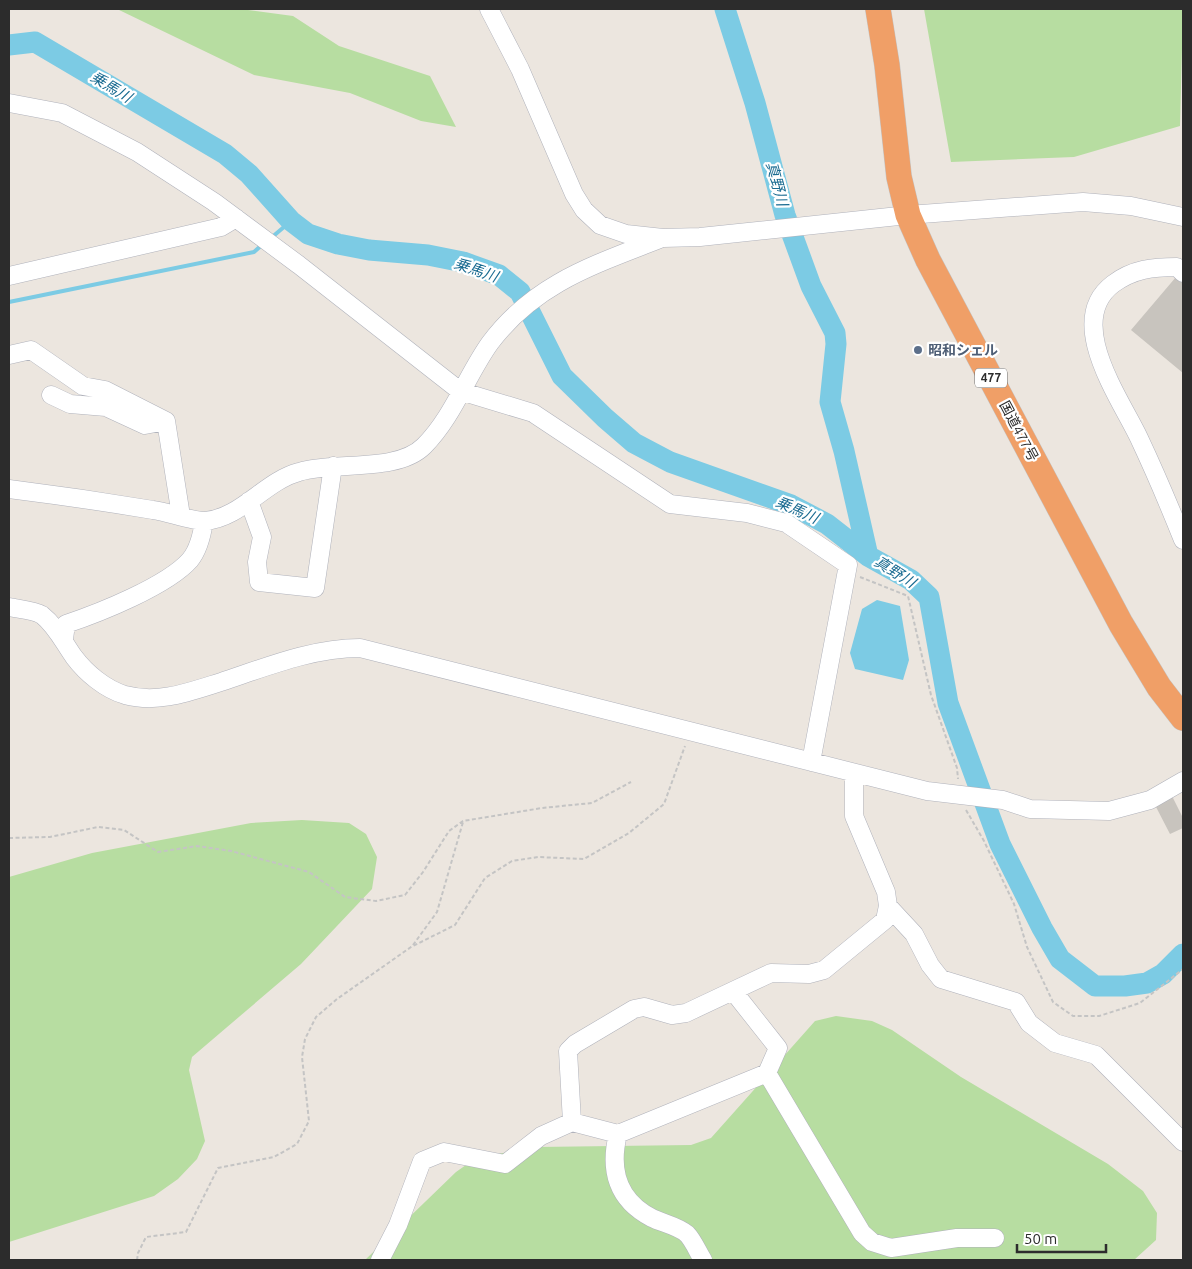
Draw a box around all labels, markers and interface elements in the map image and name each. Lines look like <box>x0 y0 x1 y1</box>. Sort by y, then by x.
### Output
water label: 乗馬川 <box>88 68 137 106</box>
water label: 真野川 <box>763 160 792 210</box>
water label: 乗馬川 <box>452 254 502 286</box>
place label: 昭和シェル <box>928 342 998 358</box>
marker: 昭和シェル <box>912 344 924 356</box>
road number: 477 <box>975 368 1007 388</box>
street label: 国道477号 <box>997 398 1041 464</box>
water label: 乗馬川 <box>773 493 823 527</box>
water label: 真野川 <box>872 552 921 592</box>
scale bar <box>1017 1222 1106 1254</box>
text: 50 m <box>1024 1230 1057 1247</box>

